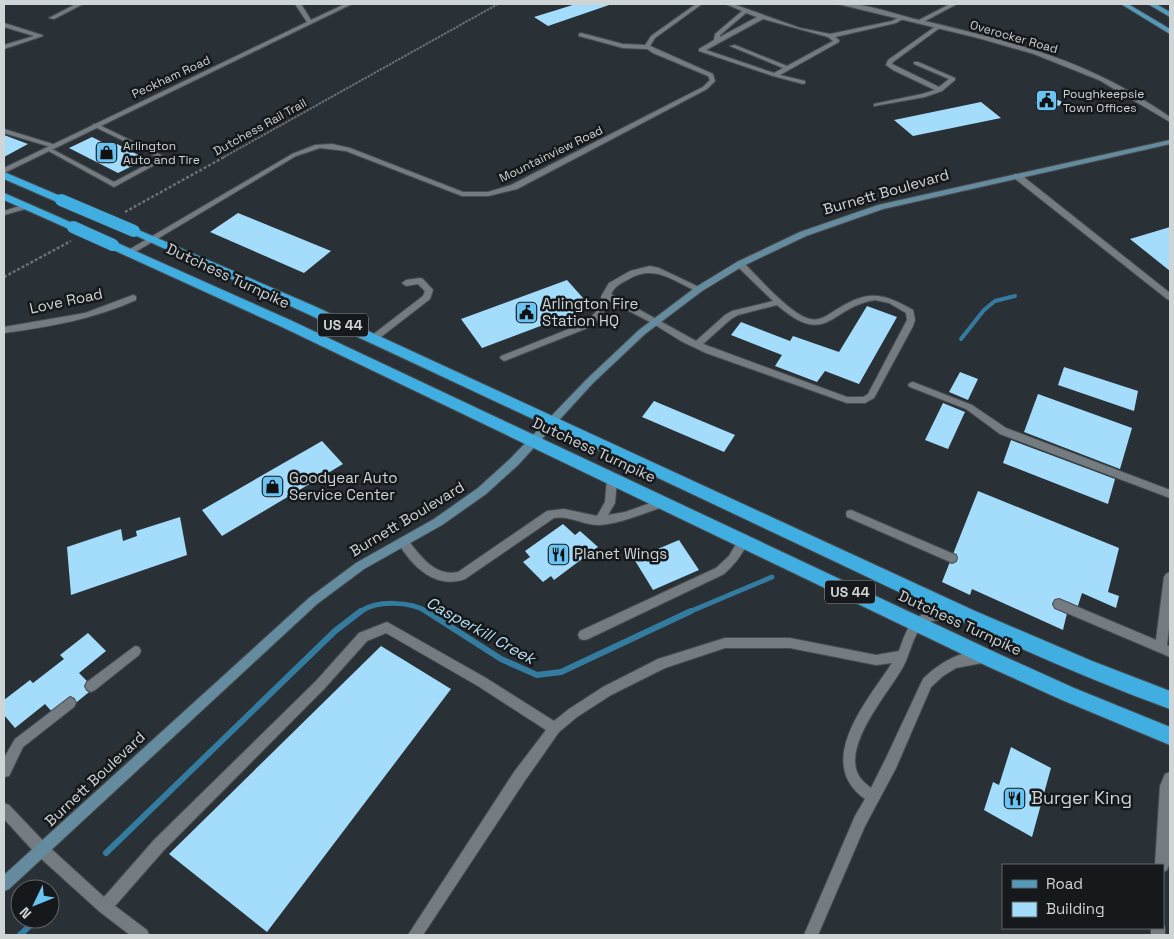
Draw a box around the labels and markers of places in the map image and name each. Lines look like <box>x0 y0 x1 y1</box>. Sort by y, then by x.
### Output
place label: Poughkeepsie Town Offices <box>1063 86 1144 116</box>
public building icon: Poughkeepsie Town Offices <box>1035 89 1059 113</box>
place label: Arlington Auto and Tire <box>123 138 200 168</box>
shop icon: Arlington Auto and Tire <box>95 141 119 165</box>
place label: Arlington Fire Station HQ <box>542 294 638 330</box>
public building icon: Arlington Fire Station HQ <box>514 301 538 325</box>
place label: Goodyear Auto Service Center <box>289 468 398 504</box>
shop icon: Goodyear Auto Service Center <box>261 475 285 499</box>
restaurant icon: Planet Wings <box>546 542 570 566</box>
place label: Planet Wings <box>574 544 667 563</box>
restaurant icon: Burger King <box>1003 786 1027 810</box>
place label: Burger King <box>1031 786 1132 809</box>

